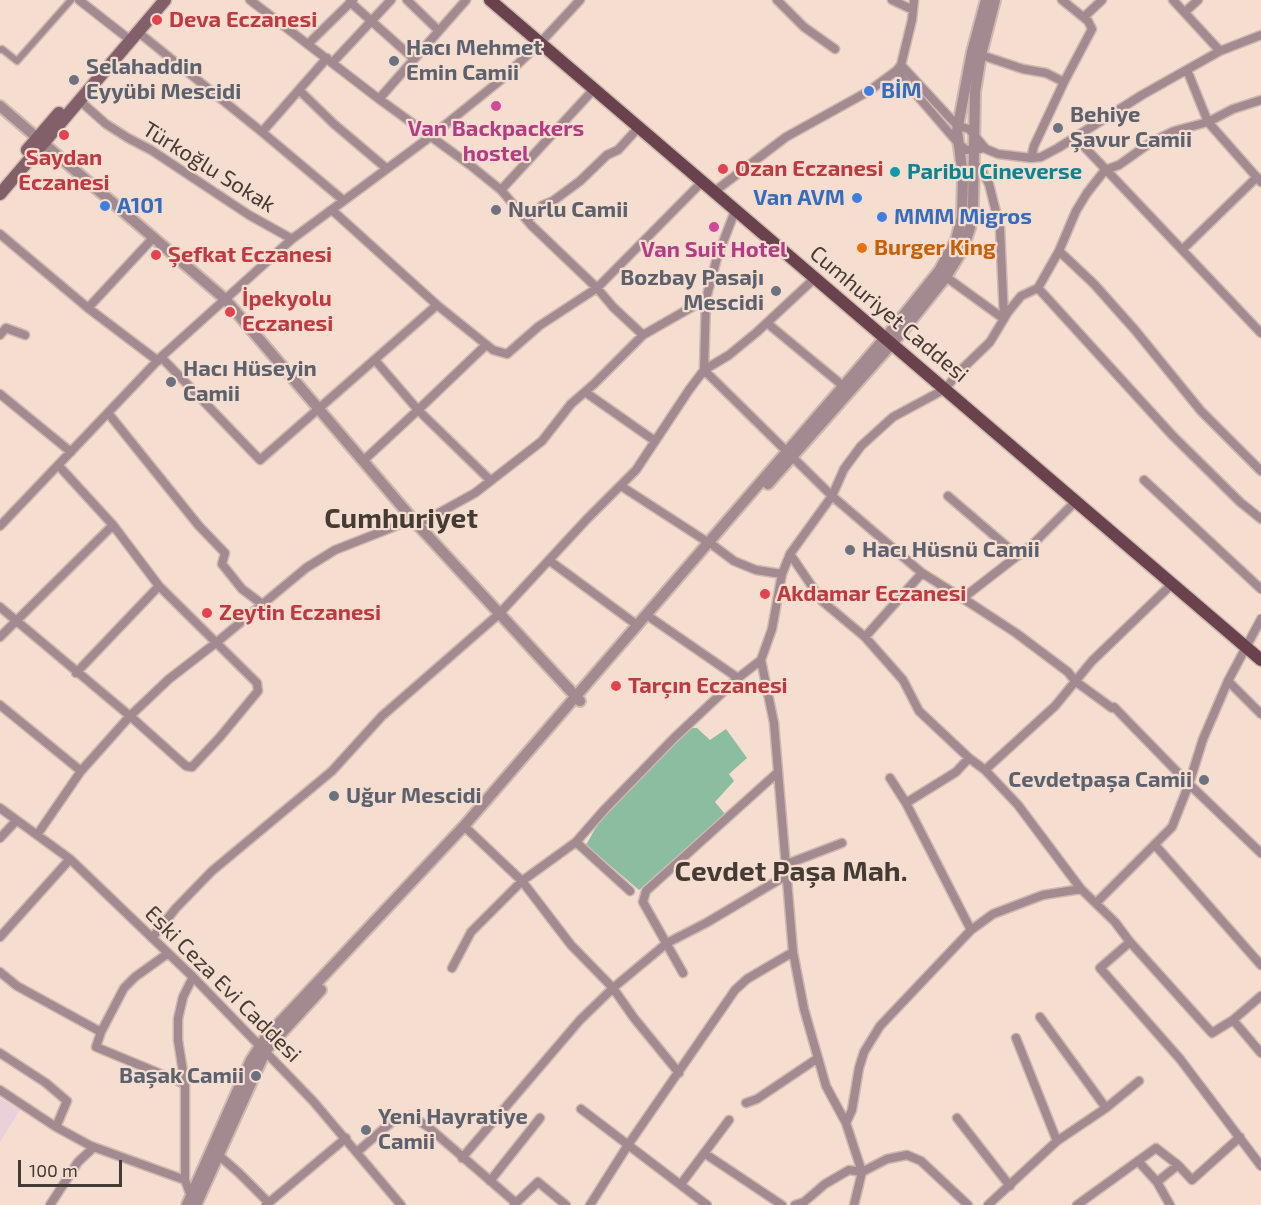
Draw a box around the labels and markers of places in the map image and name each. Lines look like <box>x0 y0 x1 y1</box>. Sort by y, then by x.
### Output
place label: Deva Eczanesi <box>169 7 317 33</box>
marker: Deva Eczanesi <box>150 13 164 27</box>
place label: Hacı Mehmet Emin Camii <box>406 35 542 86</box>
place label: Selahaddin Eyyübi Mescidi <box>86 54 241 106</box>
marker: Hacı Mehmet Emin Camii <box>387 54 401 68</box>
marker: Selahaddin Eyyübi Mescidi <box>67 73 81 87</box>
place label: BİM <box>881 78 922 104</box>
marker: BİM <box>862 84 876 98</box>
marker: Van Backpackers hostel <box>489 99 503 113</box>
place label: Behiye Şavur Camii <box>1070 102 1192 154</box>
place label: Van Backpackers hostel <box>408 116 584 168</box>
marker: Behiye Şavur Camii <box>1051 121 1065 135</box>
marker: Saydan Eczanesi <box>57 128 71 142</box>
place label: Saydan Eczanesi <box>18 145 110 196</box>
place label: Ozan Eczanesi <box>735 156 884 182</box>
place label: Paribu Cineverse <box>907 159 1082 185</box>
marker: Ozan Eczanesi <box>716 162 730 176</box>
marker: Paribu Cineverse <box>888 165 902 179</box>
place label: Van AVM <box>753 185 845 211</box>
marker: Van AVM <box>850 191 864 205</box>
place label: A101 <box>117 193 164 219</box>
place label: Nurlu Camii <box>508 197 628 223</box>
marker: A101 <box>98 199 112 213</box>
marker: Nurlu Camii <box>489 203 503 217</box>
place label: MMM Migros <box>894 204 1032 230</box>
marker: MMM Migros <box>875 210 889 224</box>
marker: Van Suit Hotel <box>707 220 721 234</box>
place label: Burger King <box>874 235 996 261</box>
place label: Van Suit Hotel <box>641 237 787 263</box>
marker: Burger King <box>855 241 869 255</box>
place label: Şefkat Eczanesi <box>168 242 332 268</box>
marker: Şefkat Eczanesi <box>149 248 163 262</box>
place label: Bozbay Pasajı Mescidi <box>620 265 764 316</box>
marker: Bozbay Pasajı Mescidi <box>769 284 783 298</box>
place label: İpekyolu Eczanesi <box>242 286 333 338</box>
marker: İpekyolu Eczanesi <box>223 305 237 319</box>
place label: Hacı Hüseyin Camii <box>183 356 317 408</box>
marker: Hacı Hüseyin Camii <box>164 375 178 389</box>
place label: Hacı Hüsnü Camii <box>862 537 1040 563</box>
marker: Hacı Hüsnü Camii <box>843 543 857 557</box>
place label: Akdamar Eczanesi <box>777 581 966 607</box>
marker: Akdamar Eczanesi <box>758 587 772 601</box>
place label: Zeytin Eczanesi <box>219 600 381 626</box>
marker: Zeytin Eczanesi <box>200 606 214 620</box>
place label: Tarçın Eczanesi <box>628 673 788 699</box>
marker: Tarçın Eczanesi <box>609 679 623 693</box>
place label: Cevdetpaşa Camii <box>1008 767 1192 793</box>
marker: Cevdetpaşa Camii <box>1197 773 1211 787</box>
place label: Uğur Mescidi <box>346 783 482 809</box>
marker: Uğur Mescidi <box>327 789 341 803</box>
place label: Başak Camii <box>119 1063 244 1089</box>
marker: Başak Camii <box>249 1069 263 1083</box>
place label: Yeni Hayratiye Camii <box>378 1104 528 1156</box>
marker: Yeni Hayratiye Camii <box>359 1123 373 1137</box>

